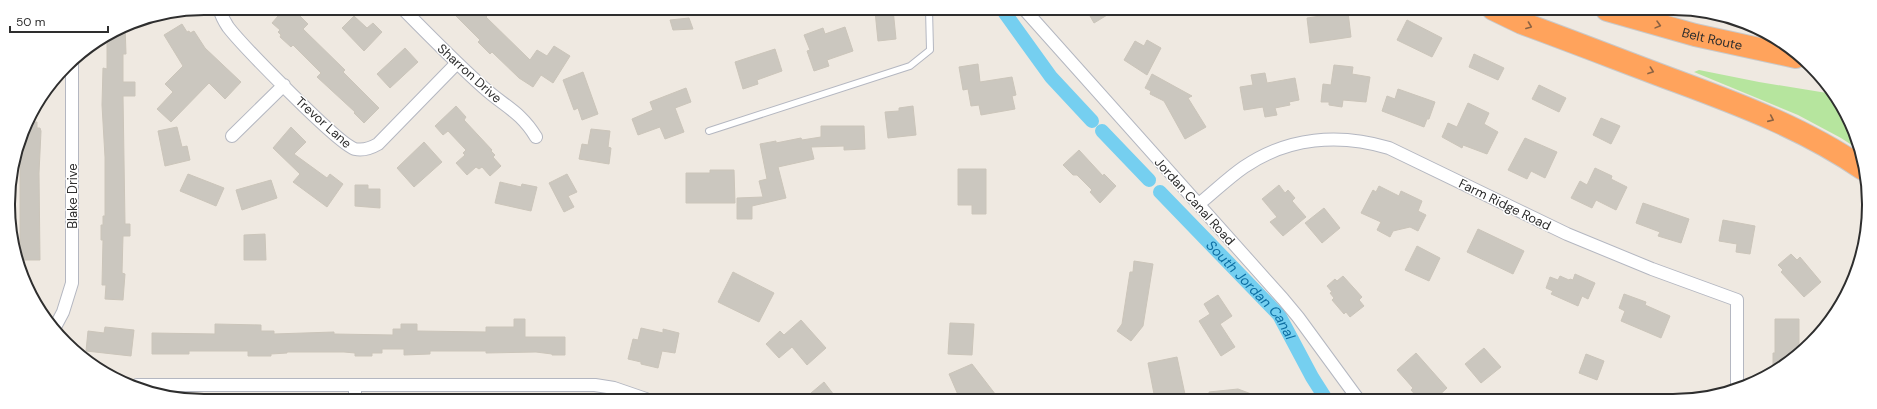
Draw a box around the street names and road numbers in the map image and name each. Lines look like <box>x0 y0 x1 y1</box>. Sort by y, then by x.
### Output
street label: Belt Route <box>1680 24 1744 54</box>
street label: Sharron Drive <box>434 40 505 107</box>
street label: Trevor Lane <box>292 93 355 152</box>
street label: Jordan Canal Road <box>1151 154 1239 249</box>
street label: Blake Drive <box>64 163 81 229</box>
street label: Farm Ridge Road <box>1456 175 1554 234</box>

